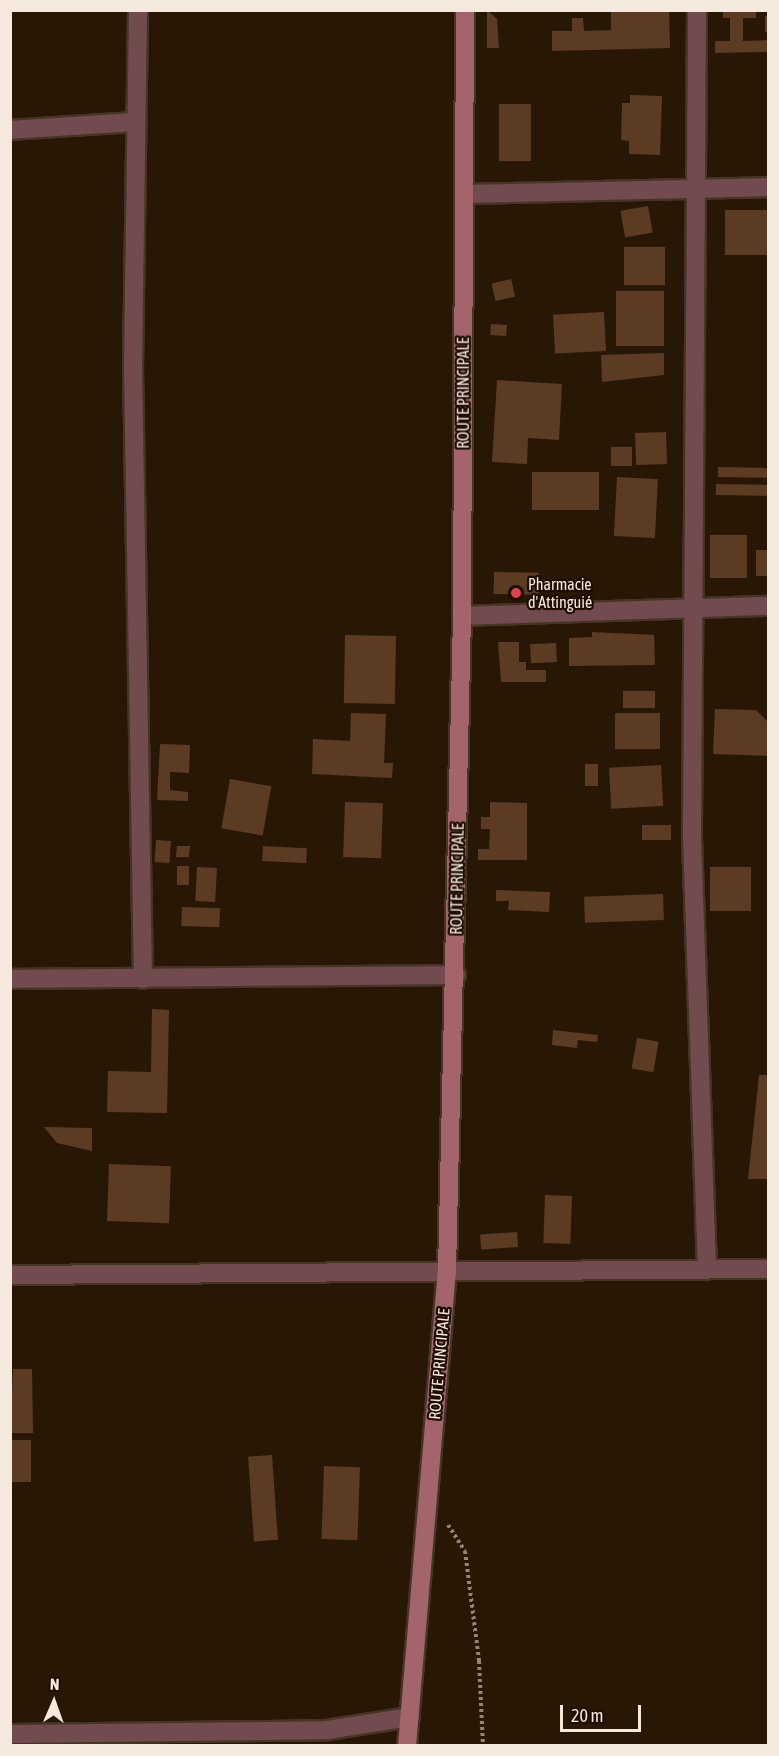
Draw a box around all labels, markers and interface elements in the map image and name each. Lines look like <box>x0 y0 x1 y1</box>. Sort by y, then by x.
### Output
street label: ROUTE PRINCIPALE <box>453 337 473 449</box>
place label: Pharmacie d'Attinguié <box>528 574 592 612</box>
marker: Pharmacie d'Attinguié <box>509 586 523 600</box>
street label: ROUTE PRINCIPALE <box>446 823 468 935</box>
street label: ROUTE PRINCIPALE <box>425 1308 453 1420</box>
north arrow <box>24 1672 84 1732</box>
text: N <box>50 1675 60 1693</box>
scale bar <box>563 1693 644 1731</box>
text: 20 m <box>571 1705 603 1726</box>

